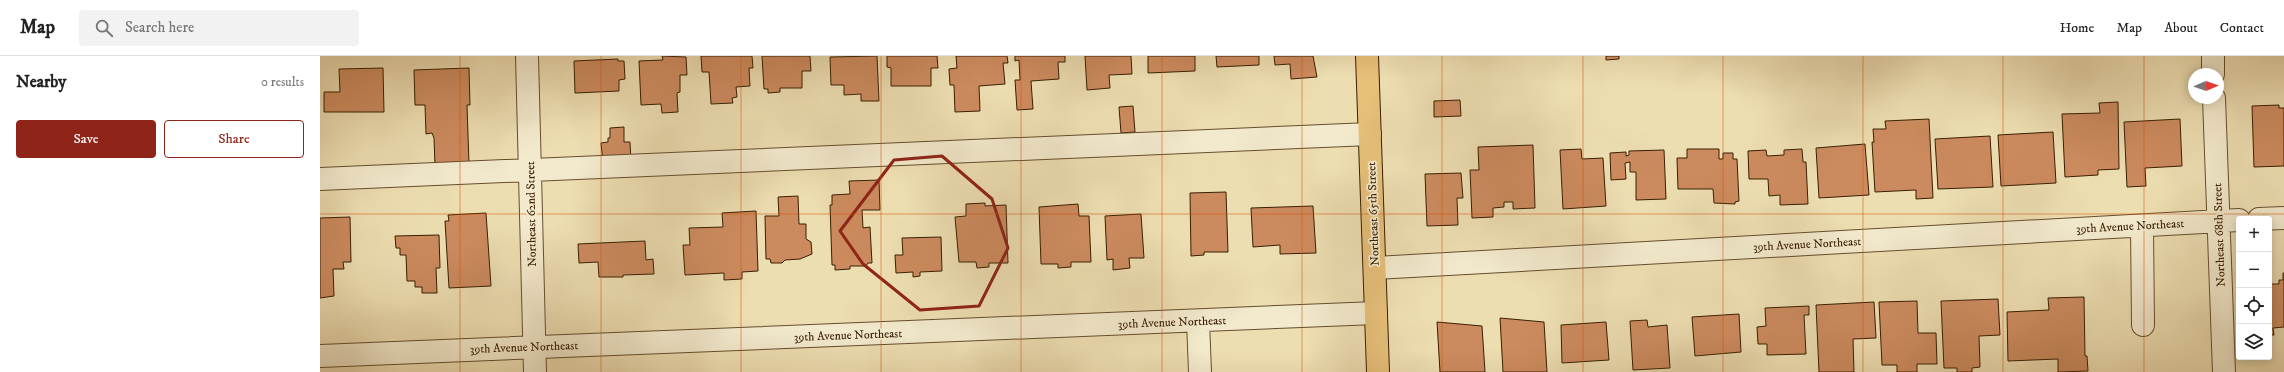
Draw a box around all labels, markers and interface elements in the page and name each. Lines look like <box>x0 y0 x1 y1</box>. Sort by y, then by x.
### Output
search box <box>79 10 359 46</box>
text: Map <box>20 16 55 39</box>
icon: search <box>93 17 115 39</box>
text: Search here <box>125 18 194 37</box>
text: Home <box>2060 19 2094 37</box>
text: Map <box>2116 19 2142 37</box>
text: About <box>2164 19 2198 37</box>
text: Contact <box>2220 19 2264 37</box>
north arrow <box>2188 68 2224 104</box>
text: Nearby <box>16 71 66 93</box>
text: 0 results <box>261 74 304 90</box>
button: Save <box>16 120 156 158</box>
button: Share <box>164 120 304 158</box>
street label: Northeast 62nd Street <box>523 161 540 267</box>
street label: Northeast 65th Street <box>1364 162 1383 266</box>
street label: Northeast 68th Street <box>2210 183 2229 287</box>
street label: 39th Avenue Northeast <box>2076 216 2185 237</box>
map controls <box>2236 216 2272 360</box>
button: + <box>2236 216 2272 252</box>
street label: 39th Avenue Northeast <box>1753 234 1862 255</box>
button: − <box>2236 252 2272 288</box>
button: locate <box>2236 288 2272 324</box>
street label: 39th Avenue Northeast <box>1118 313 1227 332</box>
button: layers <box>2236 324 2272 360</box>
street label: 39th Avenue Northeast <box>794 326 903 345</box>
street label: 39th Avenue Northeast <box>470 338 579 357</box>

